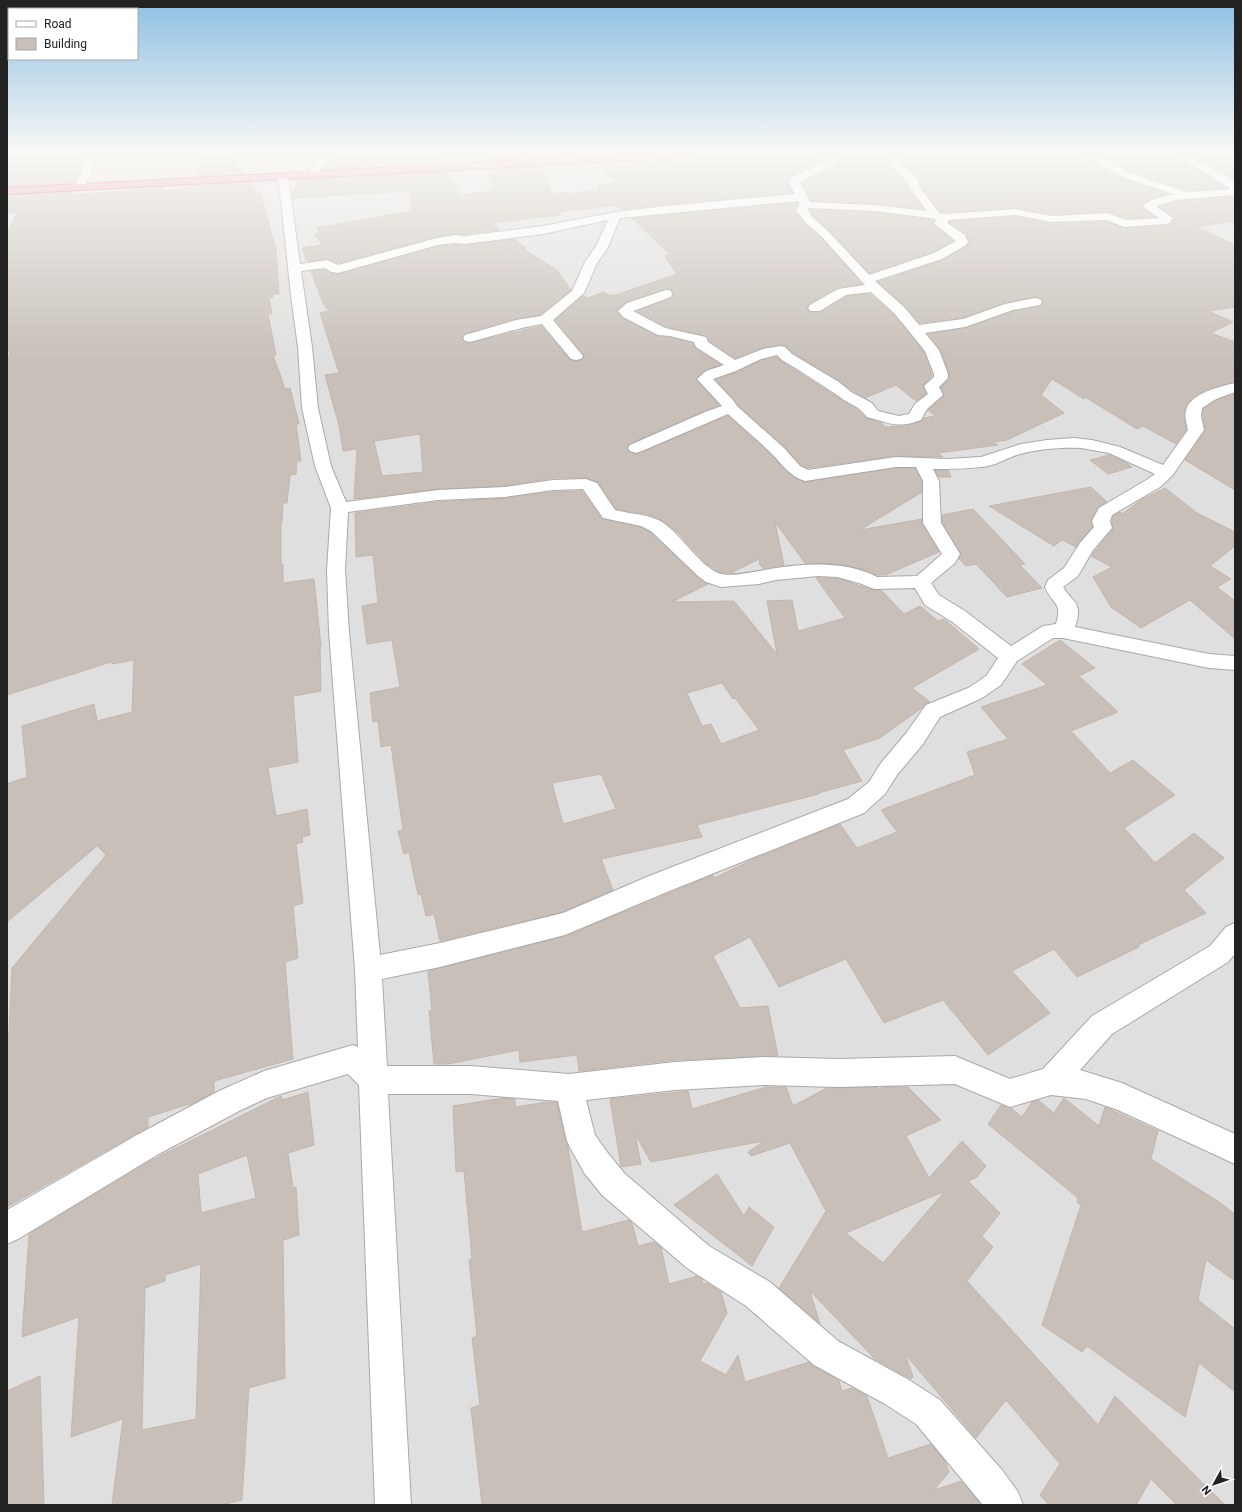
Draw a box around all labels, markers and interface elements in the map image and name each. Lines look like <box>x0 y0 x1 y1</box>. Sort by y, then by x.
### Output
legend <box>8 8 138 60</box>
text: Road <box>44 17 72 31</box>
text: Building <box>44 37 87 51</box>
north arrow <box>1194 1464 1234 1504</box>
text: N <box>1199 1483 1214 1497</box>

